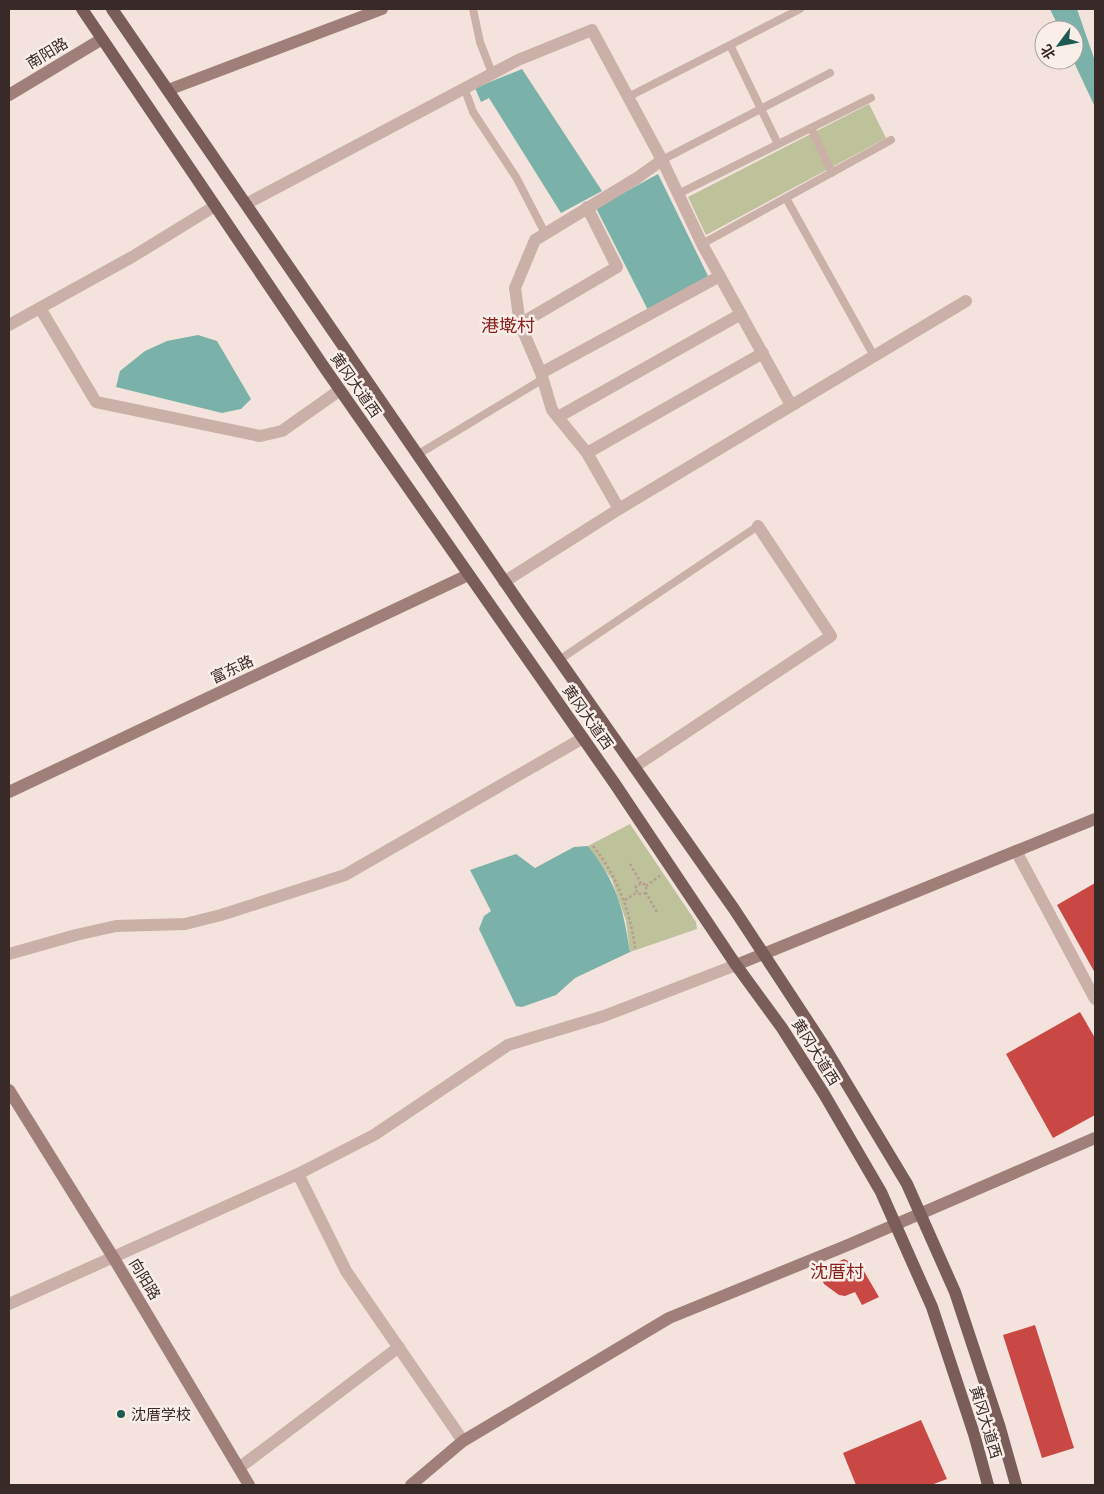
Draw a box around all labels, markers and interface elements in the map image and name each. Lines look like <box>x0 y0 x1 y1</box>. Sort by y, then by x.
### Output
north arrow <box>1034 20 1084 70</box>
street label: 南阳路 <box>23 33 71 73</box>
text: 北 <box>1037 41 1059 63</box>
district label: 港墘村 <box>481 314 535 337</box>
street label: 黄冈大道西 <box>327 349 385 421</box>
street label: 富东路 <box>208 651 256 687</box>
street label: 黄冈大道西 <box>559 681 617 753</box>
street label: 黄冈大道西 <box>788 1015 844 1089</box>
street label: 向阳路 <box>125 1255 165 1303</box>
district label: 沈厝村 <box>810 1260 864 1283</box>
street label: 黄冈大道西 <box>966 1383 1006 1461</box>
place label: 沈厝学校 <box>131 1405 191 1424</box>
marker: 沈厝学校 <box>115 1408 127 1420</box>

